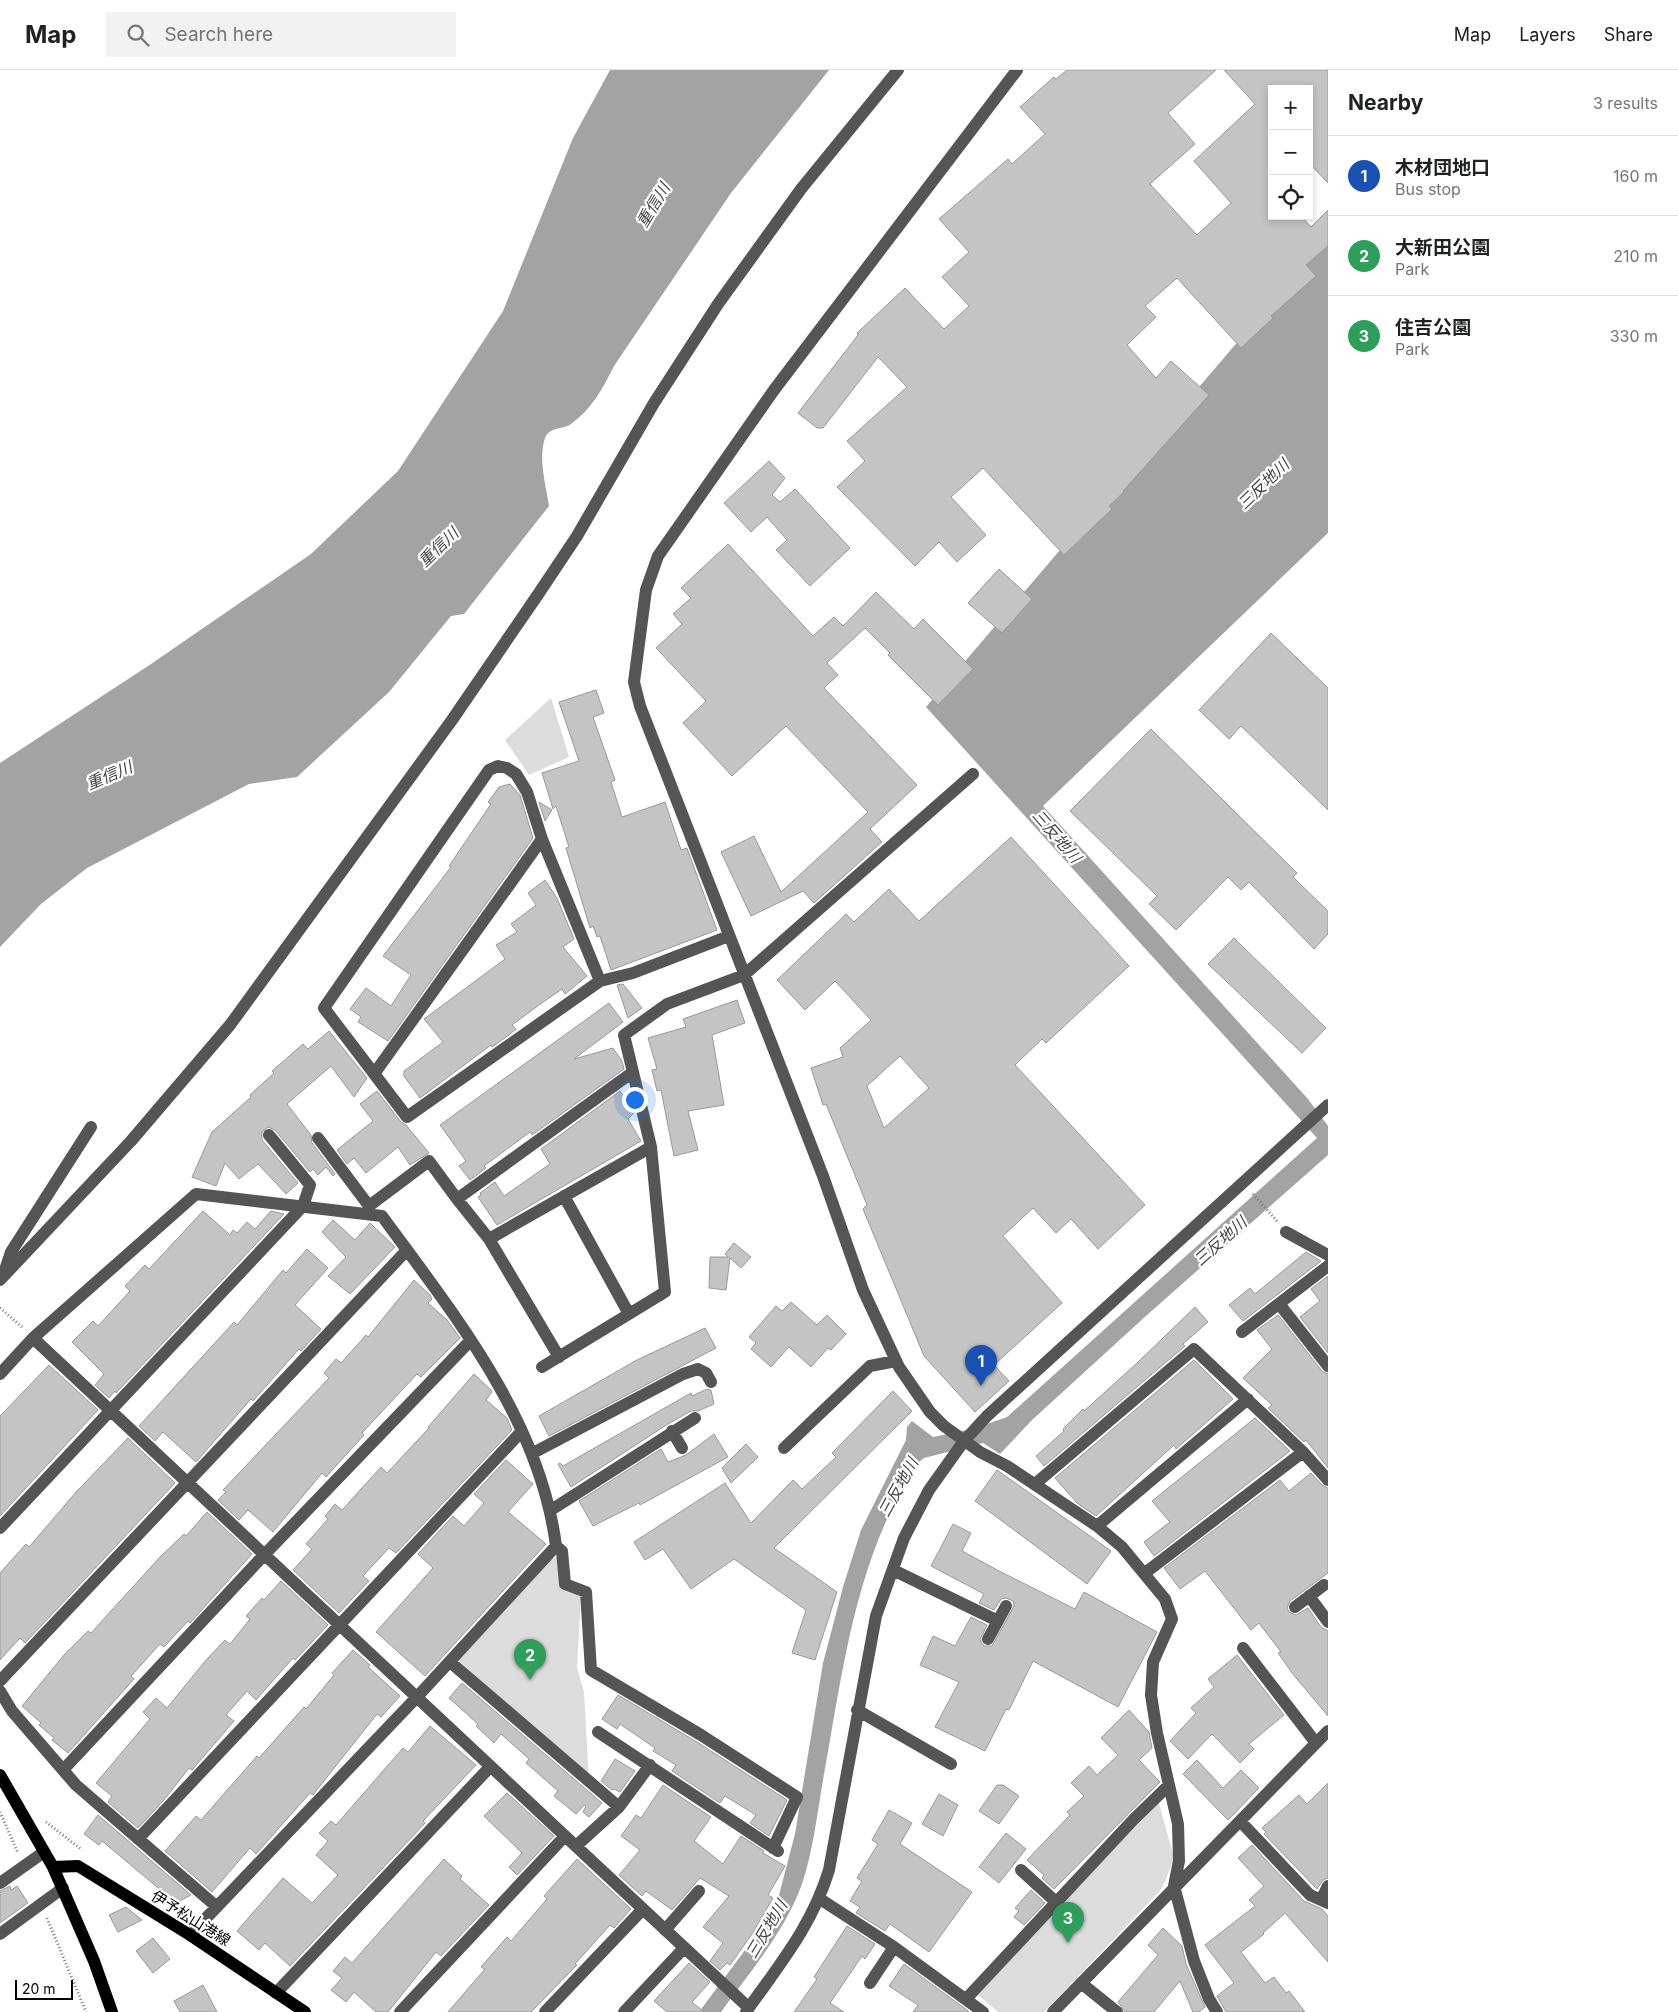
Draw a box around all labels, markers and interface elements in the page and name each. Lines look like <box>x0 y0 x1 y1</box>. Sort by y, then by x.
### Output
search box <box>106 12 456 57</box>
text: Map <box>25 20 76 49</box>
icon: search <box>124 21 152 49</box>
text: Search here <box>164 23 273 46</box>
text: Map <box>1454 24 1491 45</box>
text: Layers <box>1519 24 1576 45</box>
text: Share <box>1604 24 1653 45</box>
map controls <box>1268 85 1313 220</box>
button: + <box>1268 85 1313 130</box>
text: Nearby <box>1348 90 1423 115</box>
text: 3 results <box>1593 93 1658 113</box>
button: − <box>1268 130 1313 175</box>
text: 木材団地口 <box>1395 156 1490 179</box>
text: 1 <box>1361 166 1367 186</box>
text: 160 m <box>1613 166 1658 186</box>
button: locate <box>1268 175 1313 220</box>
water label: 重信川 <box>632 178 675 231</box>
text: Bus stop <box>1395 179 1461 199</box>
text: 大新田公園 <box>1395 236 1490 259</box>
text: 2 <box>1359 246 1369 266</box>
text: 210 m <box>1613 246 1658 266</box>
text: Park <box>1395 259 1429 279</box>
text: 住吉公園 <box>1395 316 1471 339</box>
text: 3 <box>1359 326 1369 346</box>
text: 330 m <box>1610 326 1658 346</box>
text: Park <box>1395 339 1429 359</box>
water label: 三反地川 <box>1233 453 1294 513</box>
water label: 重信川 <box>414 522 464 571</box>
water label: 重信川 <box>83 756 137 794</box>
water label: 三反地川 <box>1028 805 1087 868</box>
your location <box>622 1087 648 1113</box>
water label: 三反地川 <box>1190 1211 1252 1270</box>
pin: 1 <box>965 1345 997 1386</box>
water label: 三反地川 <box>874 1452 923 1520</box>
pin: 2 <box>514 1639 546 1680</box>
street label: 伊予松山港線 <box>148 1886 234 1950</box>
water label: 三反地川 <box>741 1895 792 1962</box>
pin: 3 <box>1052 1902 1084 1943</box>
scale bar <box>15 1977 72 2000</box>
text: 20 m <box>22 1980 56 1997</box>

